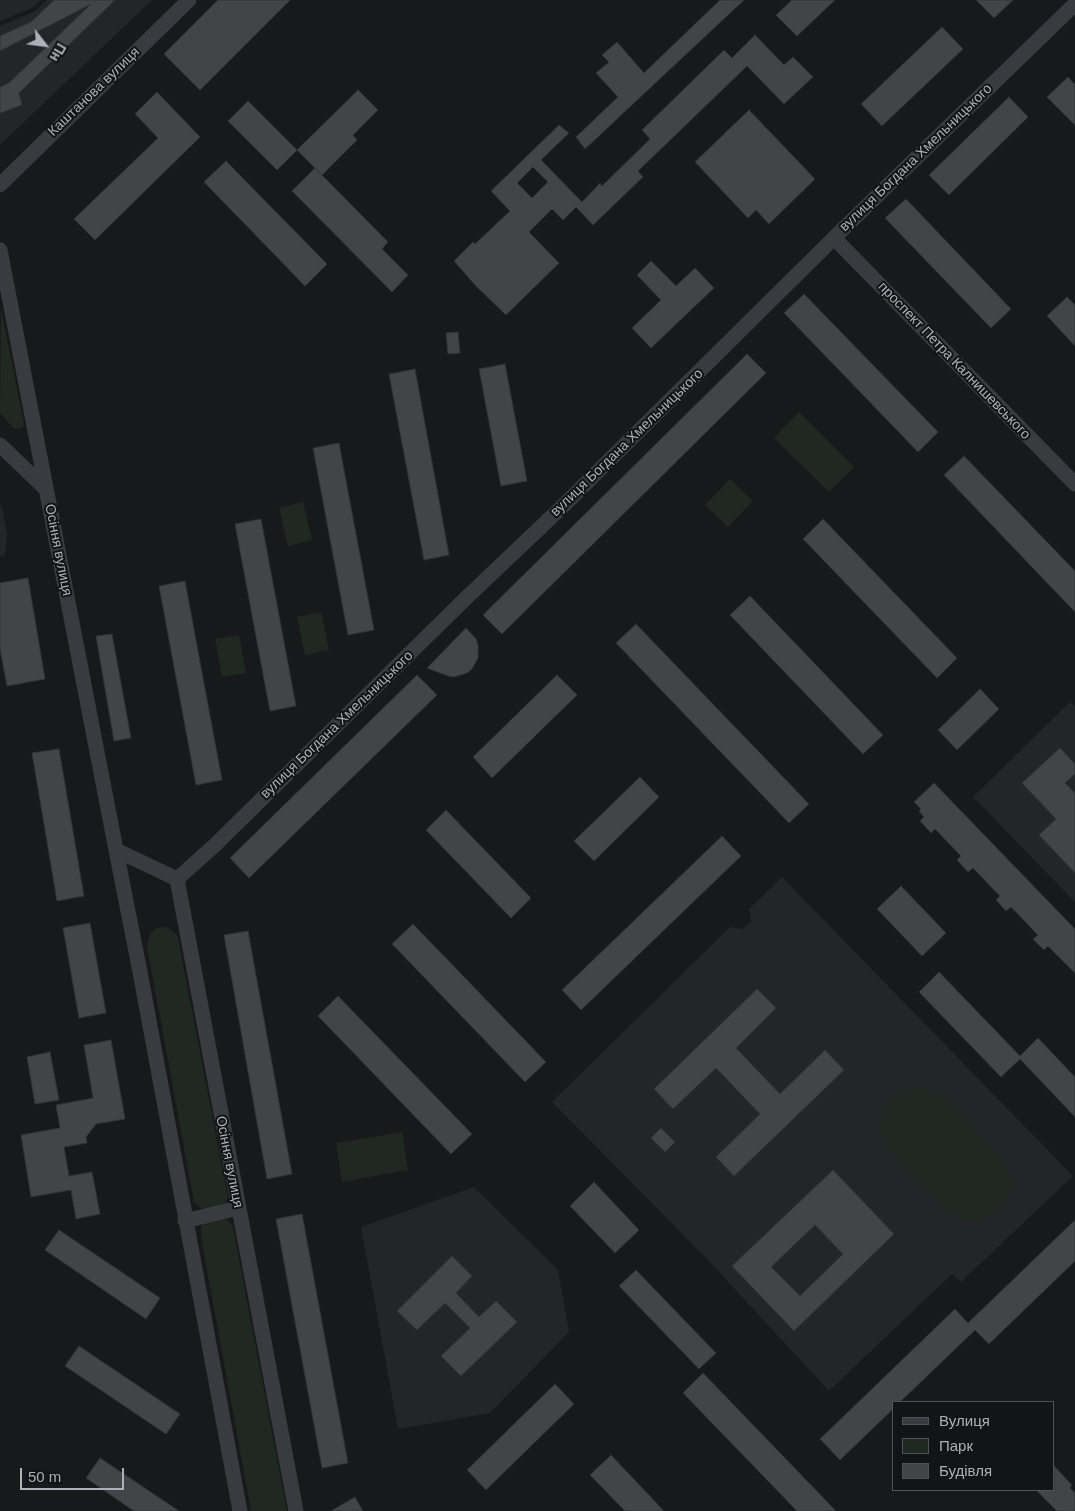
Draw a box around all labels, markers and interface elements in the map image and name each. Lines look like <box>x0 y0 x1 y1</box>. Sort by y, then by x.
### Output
north arrow <box>20 20 70 70</box>
text: Пн <box>46 40 70 65</box>
street label: Каштанова вулиця <box>45 44 143 140</box>
street label: вулиця Богдана Хмельницького <box>836 81 996 235</box>
street label: проспект Петра Калнишевського <box>874 279 1034 443</box>
street label: вулиця Богдана Хмельницького <box>547 366 707 520</box>
street label: Осіння вулиця <box>41 503 75 597</box>
street label: вулиця Богдана Хмельницького <box>257 648 417 802</box>
street label: Осіння вулиця <box>212 1115 246 1209</box>
legend <box>892 1401 1055 1491</box>
text: Вулиця <box>939 1412 990 1429</box>
text: Парк <box>939 1437 973 1454</box>
scale bar <box>22 1458 126 1490</box>
text: Будівля <box>939 1462 992 1479</box>
text: 50 m <box>28 1468 61 1485</box>

